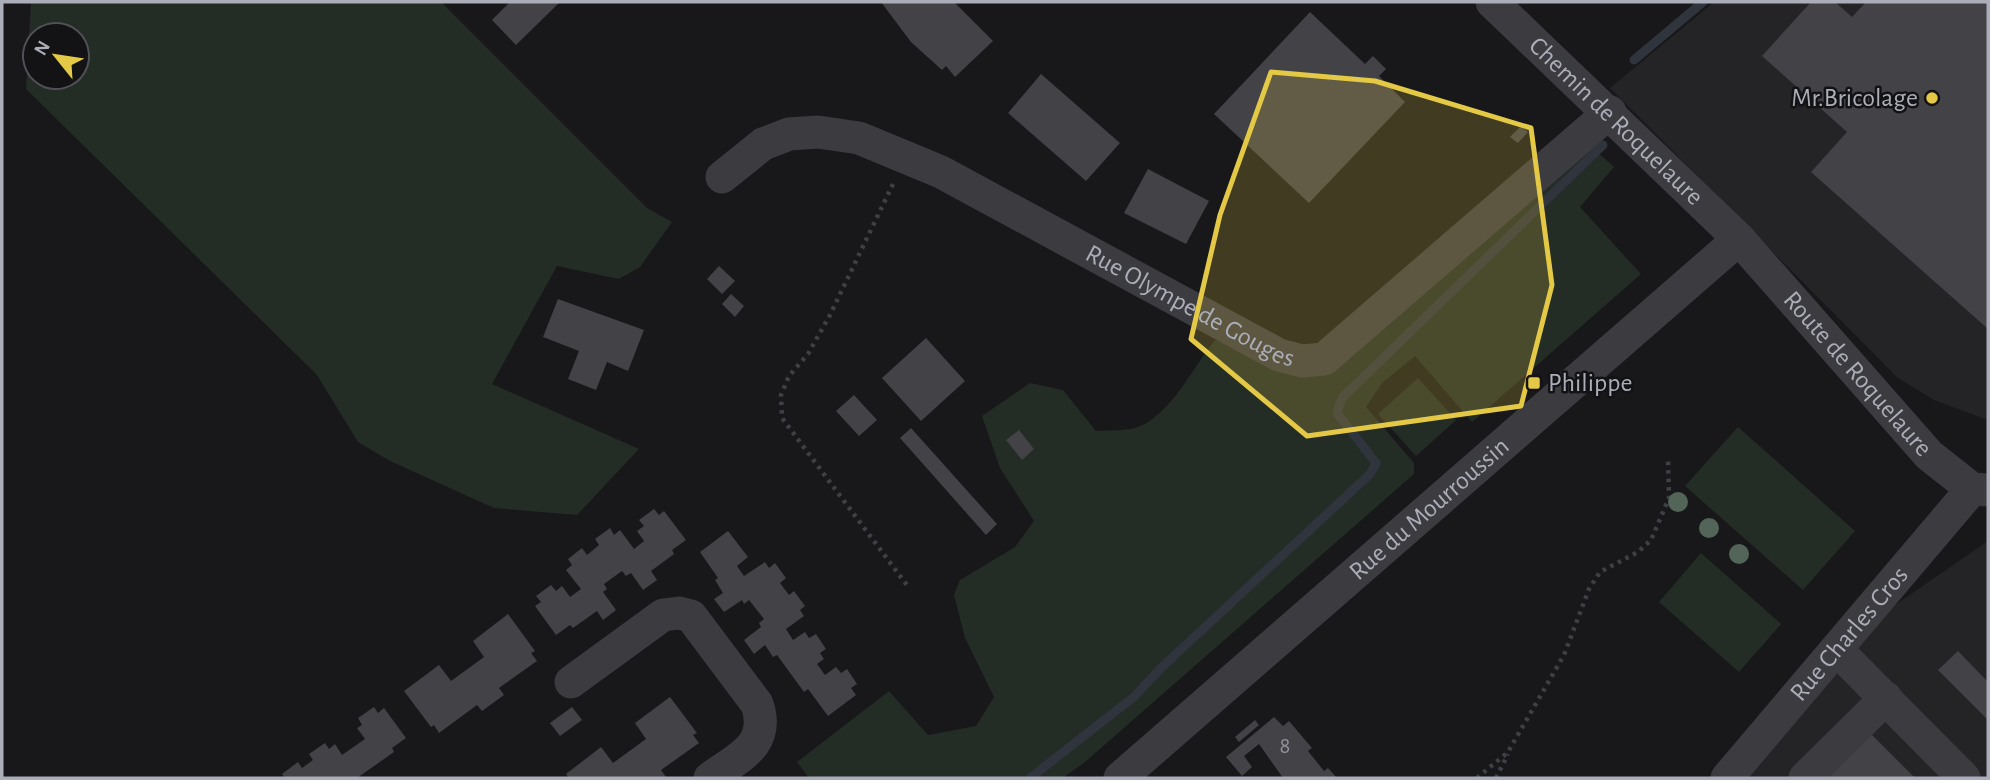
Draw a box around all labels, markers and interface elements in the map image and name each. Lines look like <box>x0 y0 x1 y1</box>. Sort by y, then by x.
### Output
north arrow <box>21 21 91 91</box>
street label: Chemin de Roquelaure <box>1524 32 1708 210</box>
text: N <box>31 38 54 59</box>
place label: Mr.Bricolage <box>1791 85 1918 111</box>
marker: Mr.Bricolage <box>1924 90 1940 106</box>
street label: Rue Olympe de Gouges <box>1081 240 1297 371</box>
street label: Route de Roquelaure <box>1779 286 1937 461</box>
place label: Philippe <box>1548 370 1633 396</box>
marker: Philippe <box>1526 375 1542 391</box>
street label: Rue du Mourroussin <box>1344 433 1514 585</box>
street label: Rue Charles Cros <box>1785 562 1913 706</box>
house number: 8 <box>1280 735 1290 758</box>

